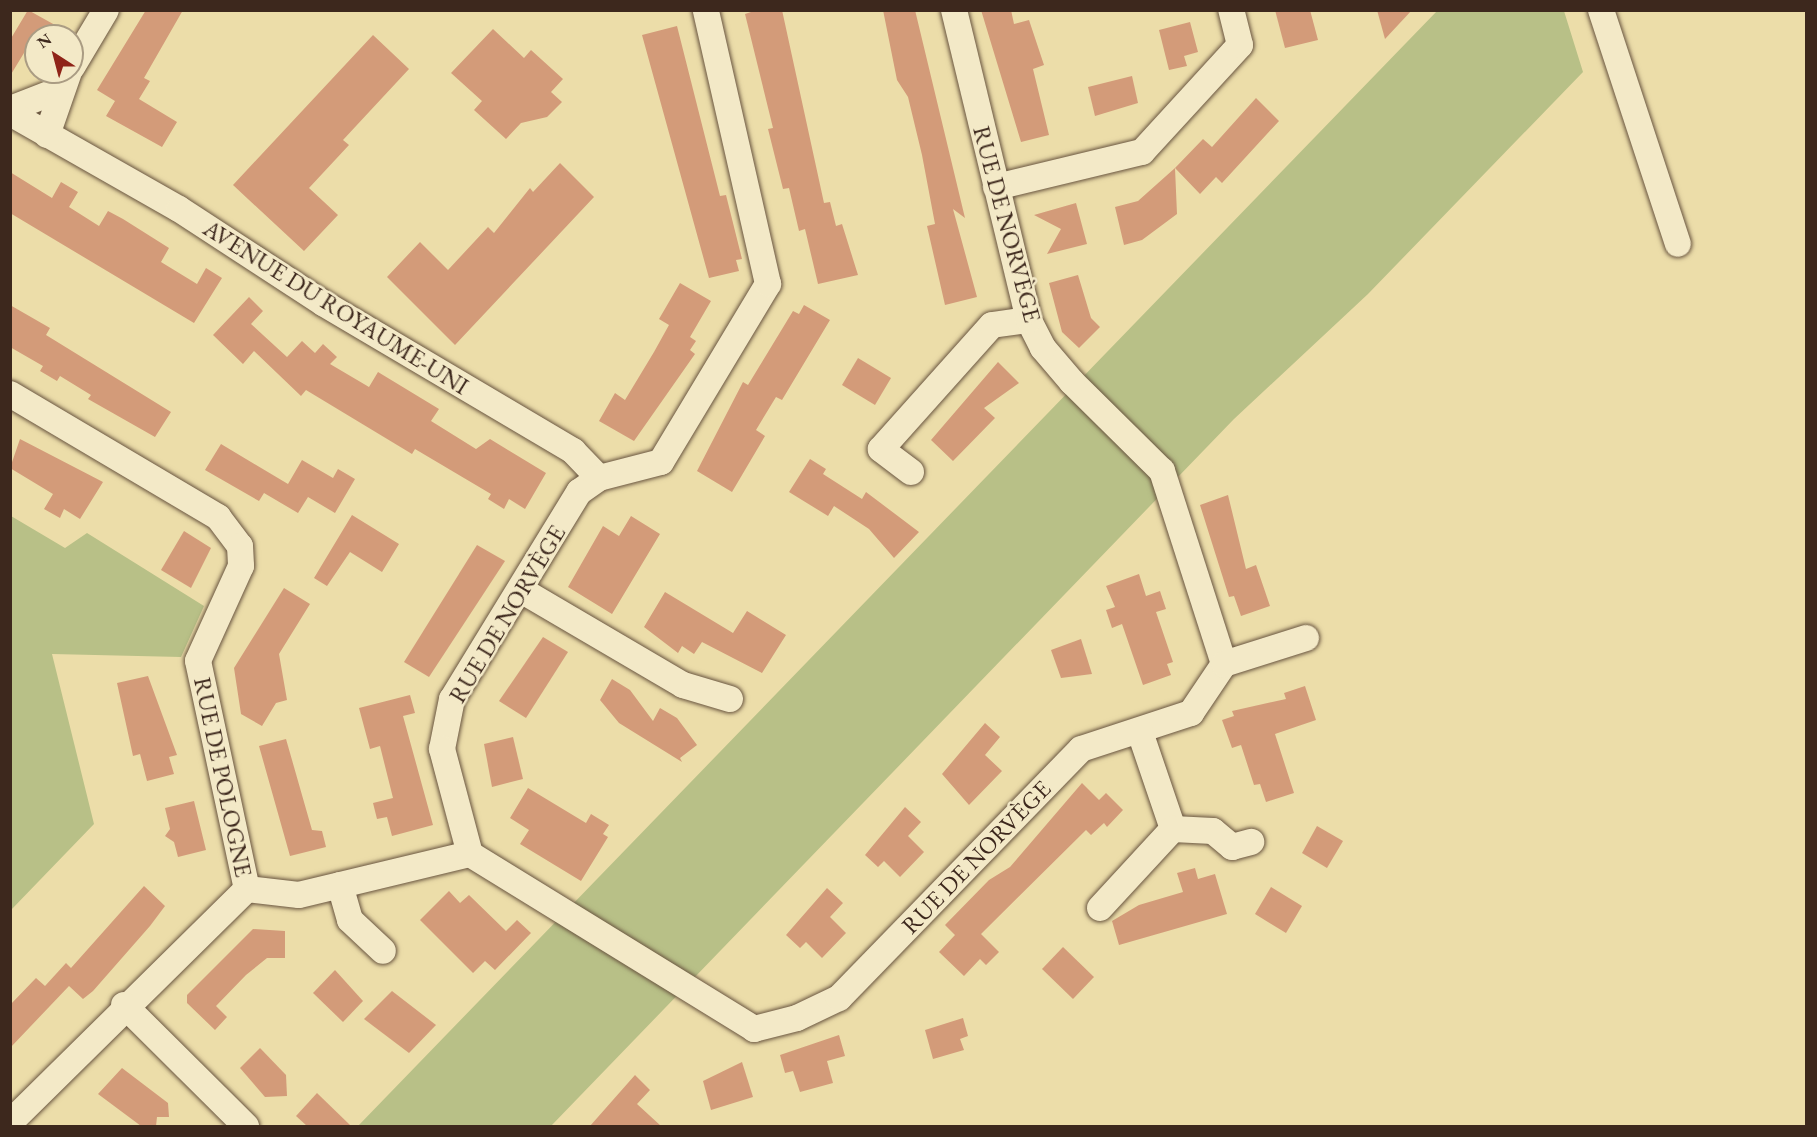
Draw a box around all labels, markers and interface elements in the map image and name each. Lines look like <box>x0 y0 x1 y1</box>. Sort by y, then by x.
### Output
north arrow <box>24 24 84 84</box>
text: N <box>33 28 56 53</box>
street label: RUE DE NORVÈGE <box>967 123 1047 325</box>
street label: AVENUE DU ROYAUME-UNI <box>198 213 474 401</box>
street label: RUE DE NORVÈGE <box>443 520 571 708</box>
street label: RUE DE POLOGNE <box>188 674 258 880</box>
street label: RUE DE NORVÈGE <box>895 774 1057 940</box>

